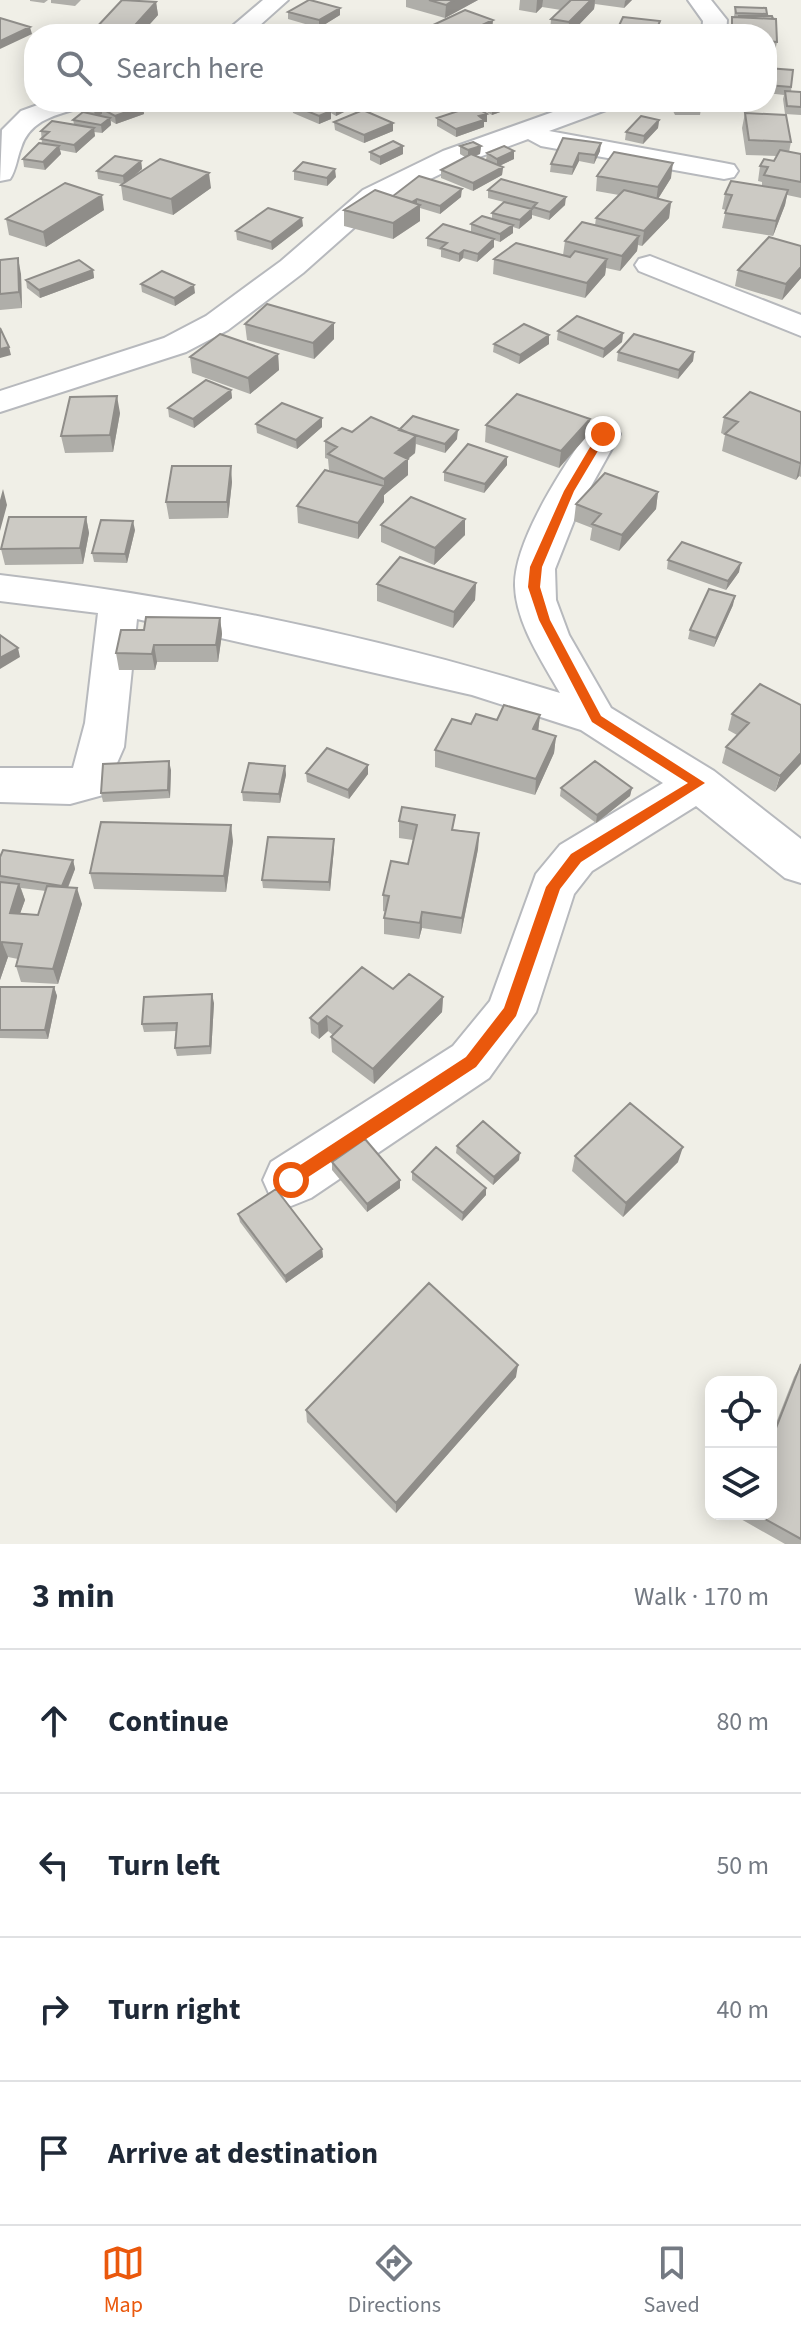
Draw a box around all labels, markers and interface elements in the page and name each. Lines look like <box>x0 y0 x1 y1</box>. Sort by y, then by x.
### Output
search box <box>24 24 777 112</box>
icon: search <box>52 46 96 90</box>
text: Search here <box>116 47 264 90</box>
route end <box>585 416 621 452</box>
route start <box>273 1162 309 1198</box>
map controls <box>705 1376 777 1520</box>
button: locate <box>705 1376 777 1448</box>
button: layers <box>705 1448 777 1520</box>
text: 3 min <box>32 1572 115 1621</box>
text: Walk · 170 m <box>634 1578 769 1615</box>
icon: ahead <box>32 1699 76 1743</box>
text: Continue <box>108 1700 229 1743</box>
text: 80 m <box>716 1703 769 1740</box>
icon: left <box>32 1843 76 1887</box>
text: Turn left <box>108 1844 220 1887</box>
text: 50 m <box>716 1847 769 1884</box>
icon: right <box>32 1987 76 2031</box>
text: Turn right <box>108 1988 240 2031</box>
text: 40 m <box>716 1991 769 2028</box>
icon: arrive <box>32 2131 76 2175</box>
text: Arrive at destination <box>108 2132 378 2175</box>
tab: Map <box>101 2241 145 2321</box>
tab: Directions <box>348 2241 441 2321</box>
tab: Saved <box>644 2241 700 2321</box>

